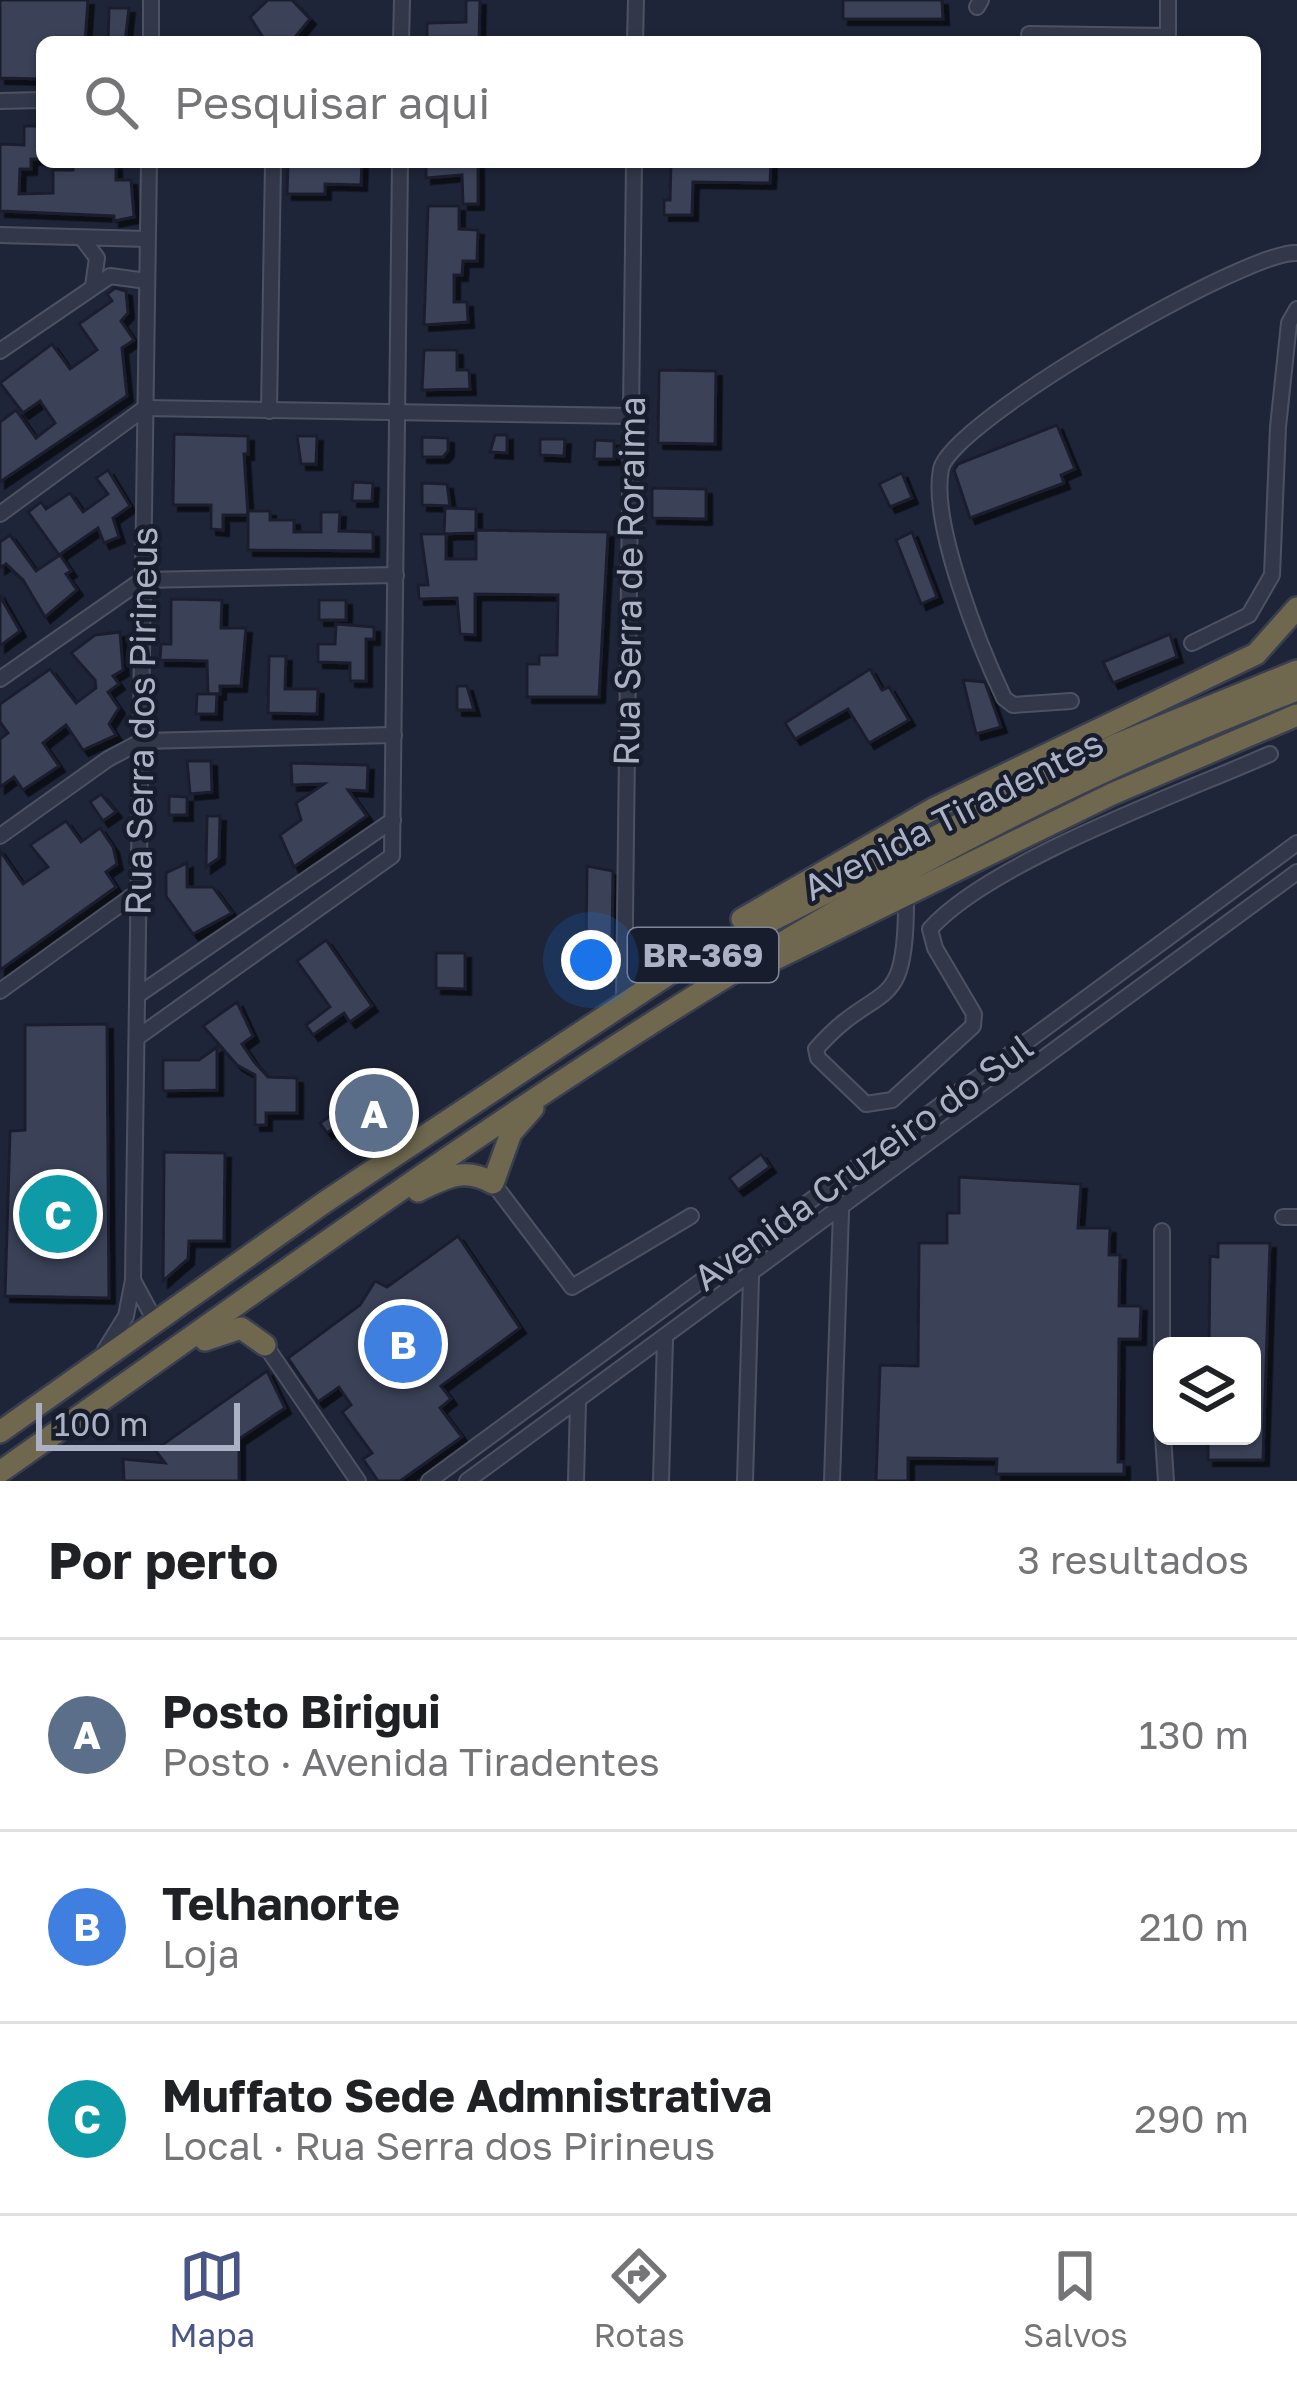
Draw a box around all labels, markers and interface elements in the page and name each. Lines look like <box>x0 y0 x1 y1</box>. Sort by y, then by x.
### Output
search box <box>36 36 1261 168</box>
icon: search <box>78 69 144 135</box>
text: Pesquisar aqui <box>174 75 490 129</box>
street label: Rua Serra de Roraima <box>604 396 653 766</box>
street label: Rua Serra dos Pirineus <box>116 526 165 916</box>
street label: Avenida Tiradentes <box>796 720 1110 909</box>
road number: BR-369 <box>628 928 778 982</box>
your location <box>561 930 621 990</box>
street label: Avenida Cruzeiro do Sul <box>685 1024 1040 1299</box>
pin: A <box>335 1068 413 1158</box>
pin: C <box>19 1169 97 1259</box>
pin: B <box>364 1299 442 1389</box>
map controls <box>1153 1337 1261 1445</box>
button: layers <box>1153 1337 1261 1445</box>
scale bar <box>36 1397 240 1450</box>
text: 100 m <box>54 1404 148 1443</box>
text: Por perto <box>48 1529 278 1590</box>
text: 3 resultados <box>1017 1536 1249 1583</box>
text: Posto Birigui <box>162 1684 441 1738</box>
text: A <box>73 1711 101 1758</box>
text: 130 m <box>1139 1711 1249 1758</box>
text: Posto · Avenida Tiradentes <box>162 1738 660 1785</box>
text: Telhanorte <box>162 1876 400 1930</box>
text: B <box>73 1903 101 1950</box>
text: 210 m <box>1139 1903 1249 1950</box>
text: Loja <box>162 1930 240 1977</box>
text: Muffato Sede Admnistrativa <box>162 2068 772 2122</box>
text: C <box>73 2095 101 2142</box>
text: 290 m <box>1134 2095 1249 2142</box>
text: Local · Rua Serra dos Pirineus <box>162 2122 715 2169</box>
tab: Mapa <box>169 2243 255 2354</box>
tab: Rotas <box>593 2243 685 2354</box>
tab: Salvos <box>1023 2243 1128 2354</box>

